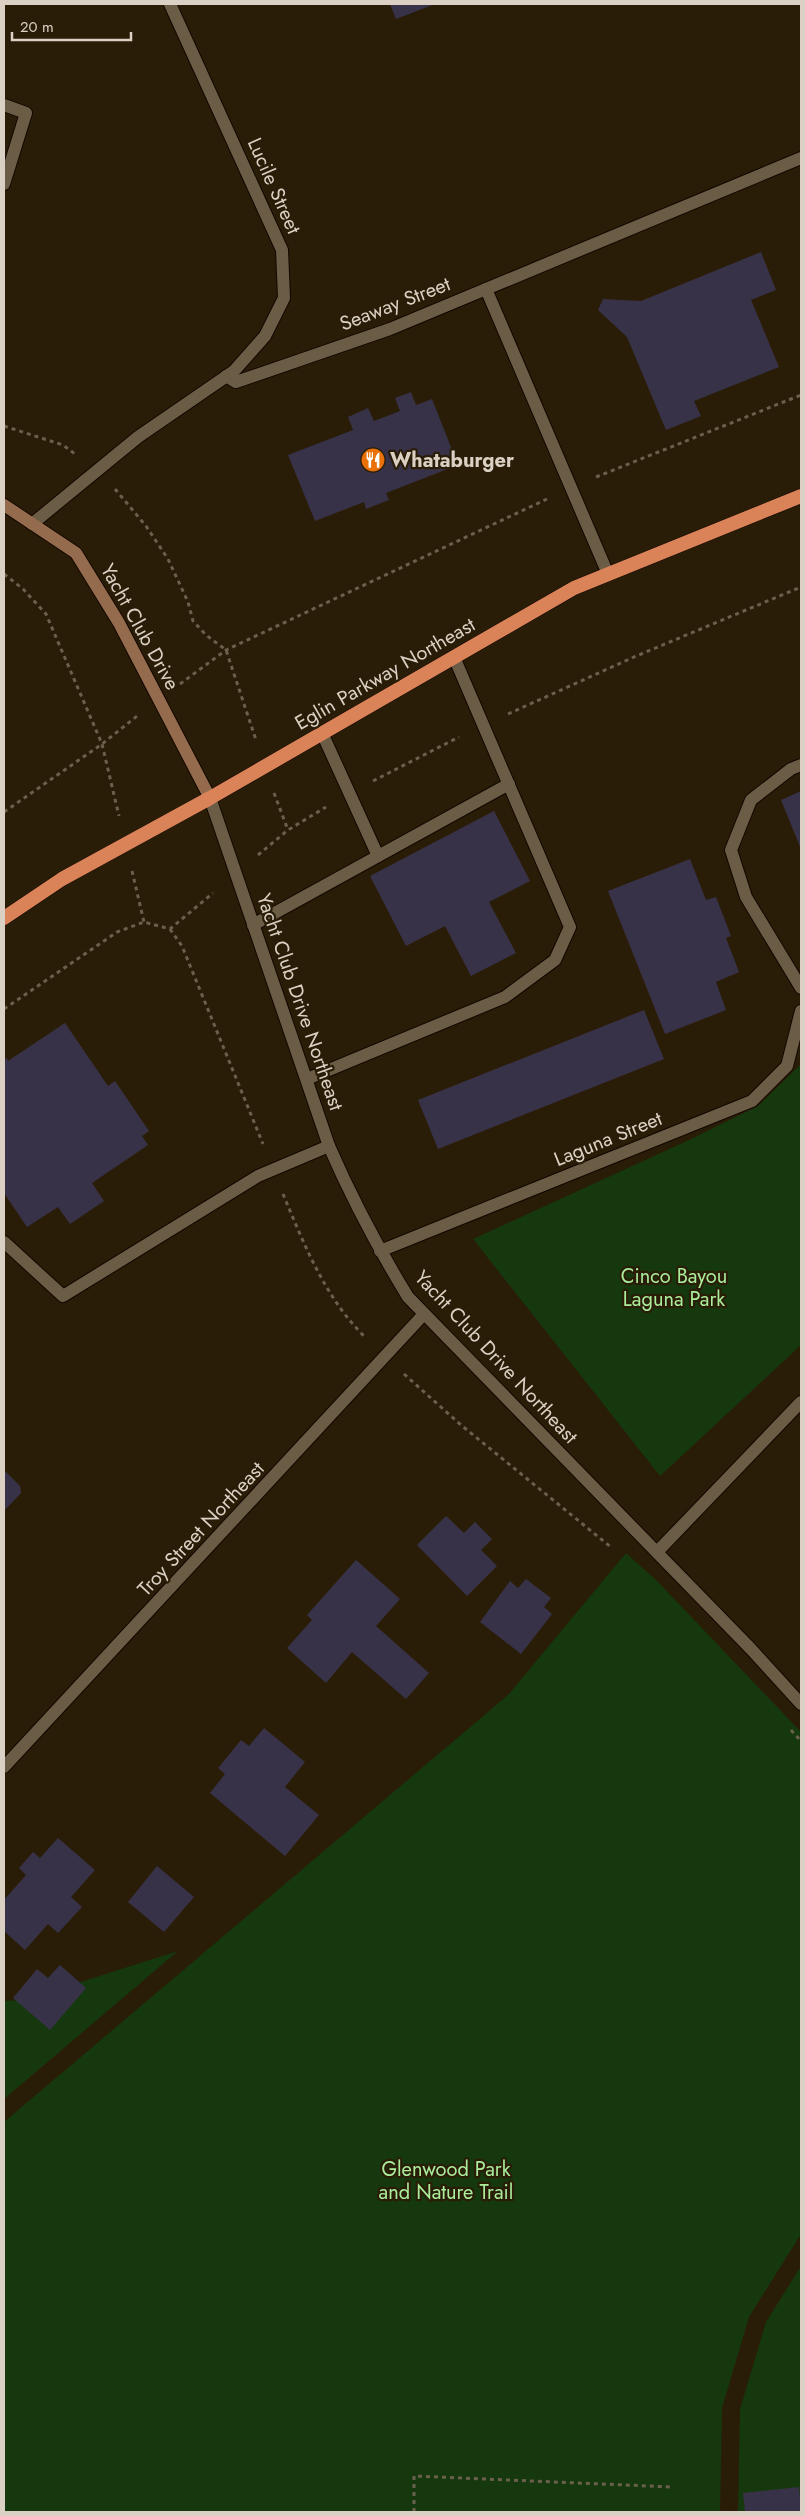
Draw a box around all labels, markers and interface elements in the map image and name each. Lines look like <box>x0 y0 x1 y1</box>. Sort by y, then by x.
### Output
scale bar <box>12 10 131 42</box>
text: 20 m <box>20 16 54 38</box>
street label: Lucile Street <box>240 133 308 239</box>
street label: Seaway Street <box>335 270 455 338</box>
place label: Whataburger <box>390 446 515 475</box>
restaurant icon: Whataburger <box>360 447 386 473</box>
street label: Yacht Club Drive <box>93 559 187 695</box>
street label: Eglin Parkway Northeast <box>289 610 481 738</box>
street label: Yacht Club Drive Northeast <box>249 890 351 1115</box>
street label: Laguna Street <box>550 1104 667 1174</box>
park label: Cinco Bayou Laguna Park <box>621 1262 727 1314</box>
street label: Yacht Club Drive Northeast <box>408 1264 584 1450</box>
street label: Troy Street Northeast <box>131 1455 271 1603</box>
park label: Glenwood Park and Nature Trail <box>379 2155 513 2207</box>

